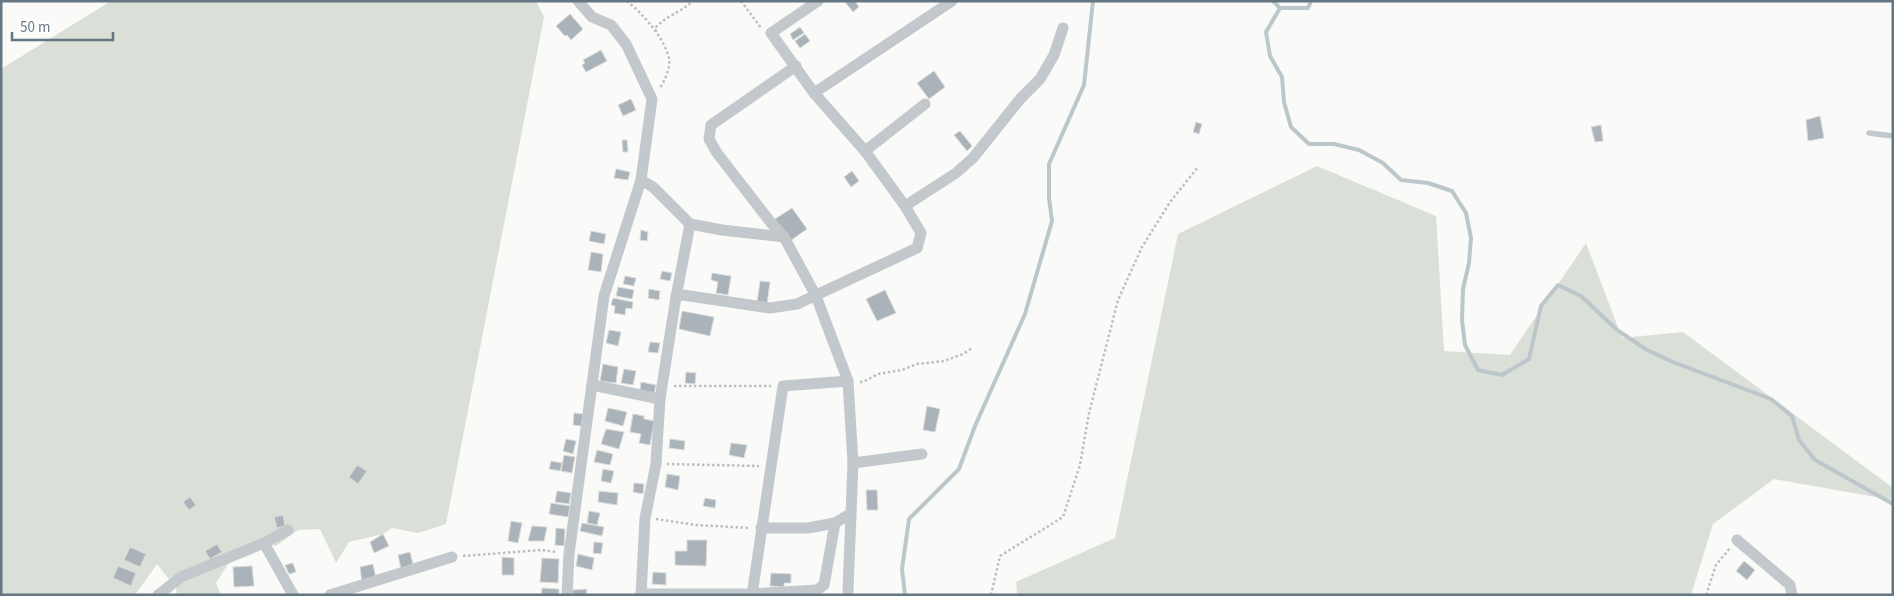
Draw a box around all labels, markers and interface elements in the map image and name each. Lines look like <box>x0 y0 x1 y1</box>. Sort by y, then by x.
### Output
scale bar <box>12 10 114 42</box>
text: 50 m <box>20 17 50 38</box>

